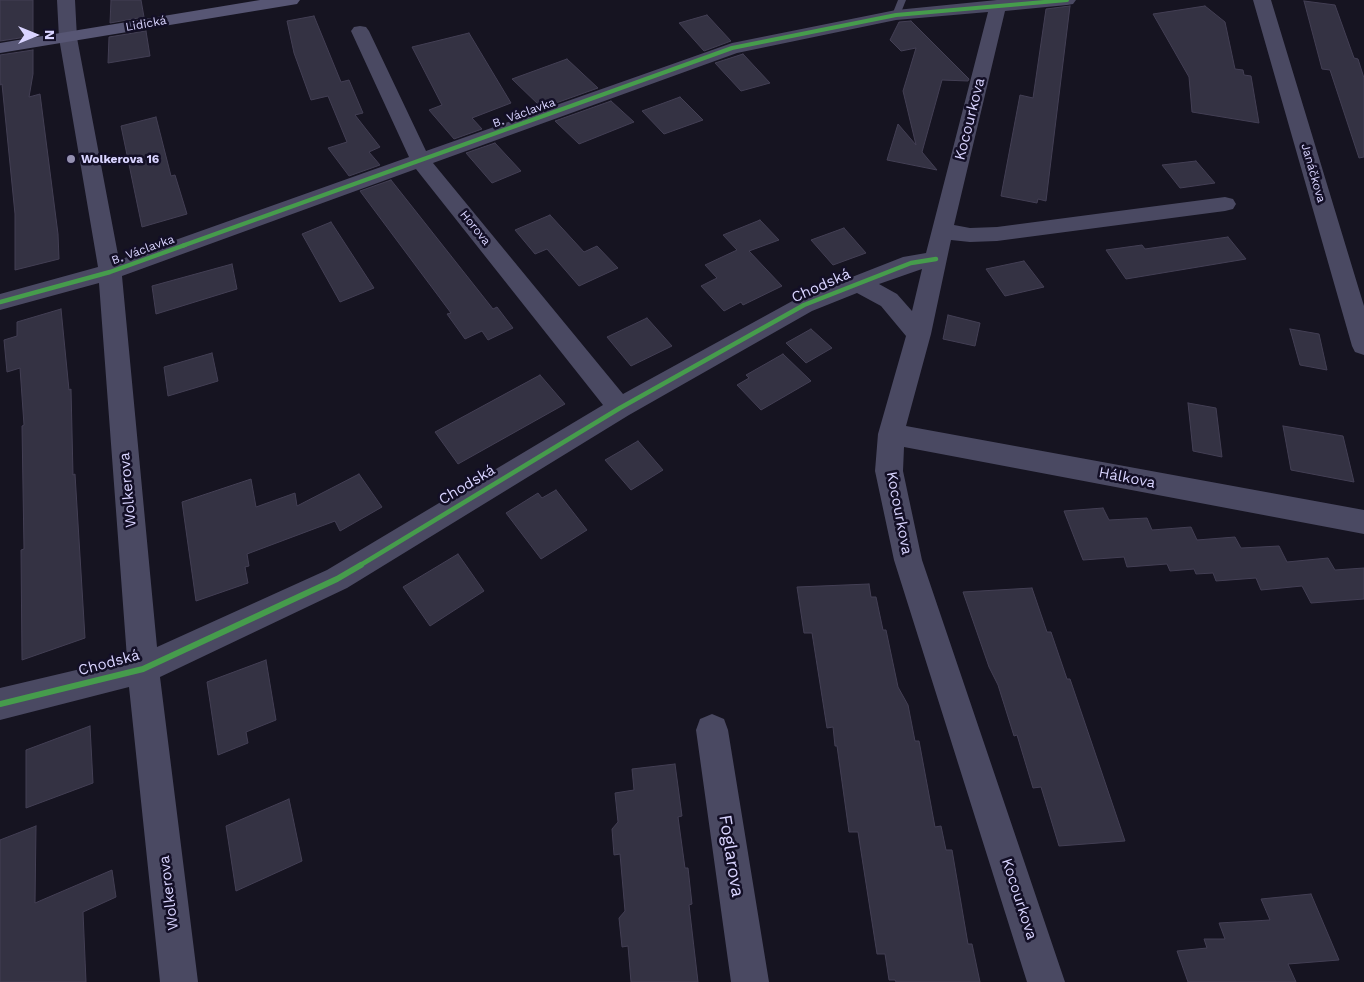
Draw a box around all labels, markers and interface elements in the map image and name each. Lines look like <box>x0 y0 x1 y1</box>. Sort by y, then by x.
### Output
north arrow <box>10 10 60 60</box>
street label: Lidická <box>124 13 168 35</box>
text: N <box>42 30 58 40</box>
street label: Kocourkova <box>951 76 989 162</box>
street label: B. Václavka <box>491 95 557 131</box>
street label: Janáčkova <box>1298 142 1328 204</box>
place label: Wolkerova 16 <box>81 152 159 166</box>
marker: Wolkerova 16 <box>65 153 77 165</box>
street label: Horova <box>457 208 493 248</box>
street label: B. Václavka <box>110 232 176 268</box>
street label: Chodská <box>789 265 853 307</box>
street label: Wolkerova <box>116 452 140 528</box>
street label: Chodská <box>435 461 499 509</box>
street label: Hálkova <box>1097 464 1157 492</box>
street label: Kocourkova <box>882 470 916 556</box>
street label: Chodská <box>76 646 142 680</box>
street label: Foglarova <box>714 813 748 899</box>
street label: Wolkerova <box>155 855 183 931</box>
street label: Kocourkova <box>997 856 1041 942</box>

